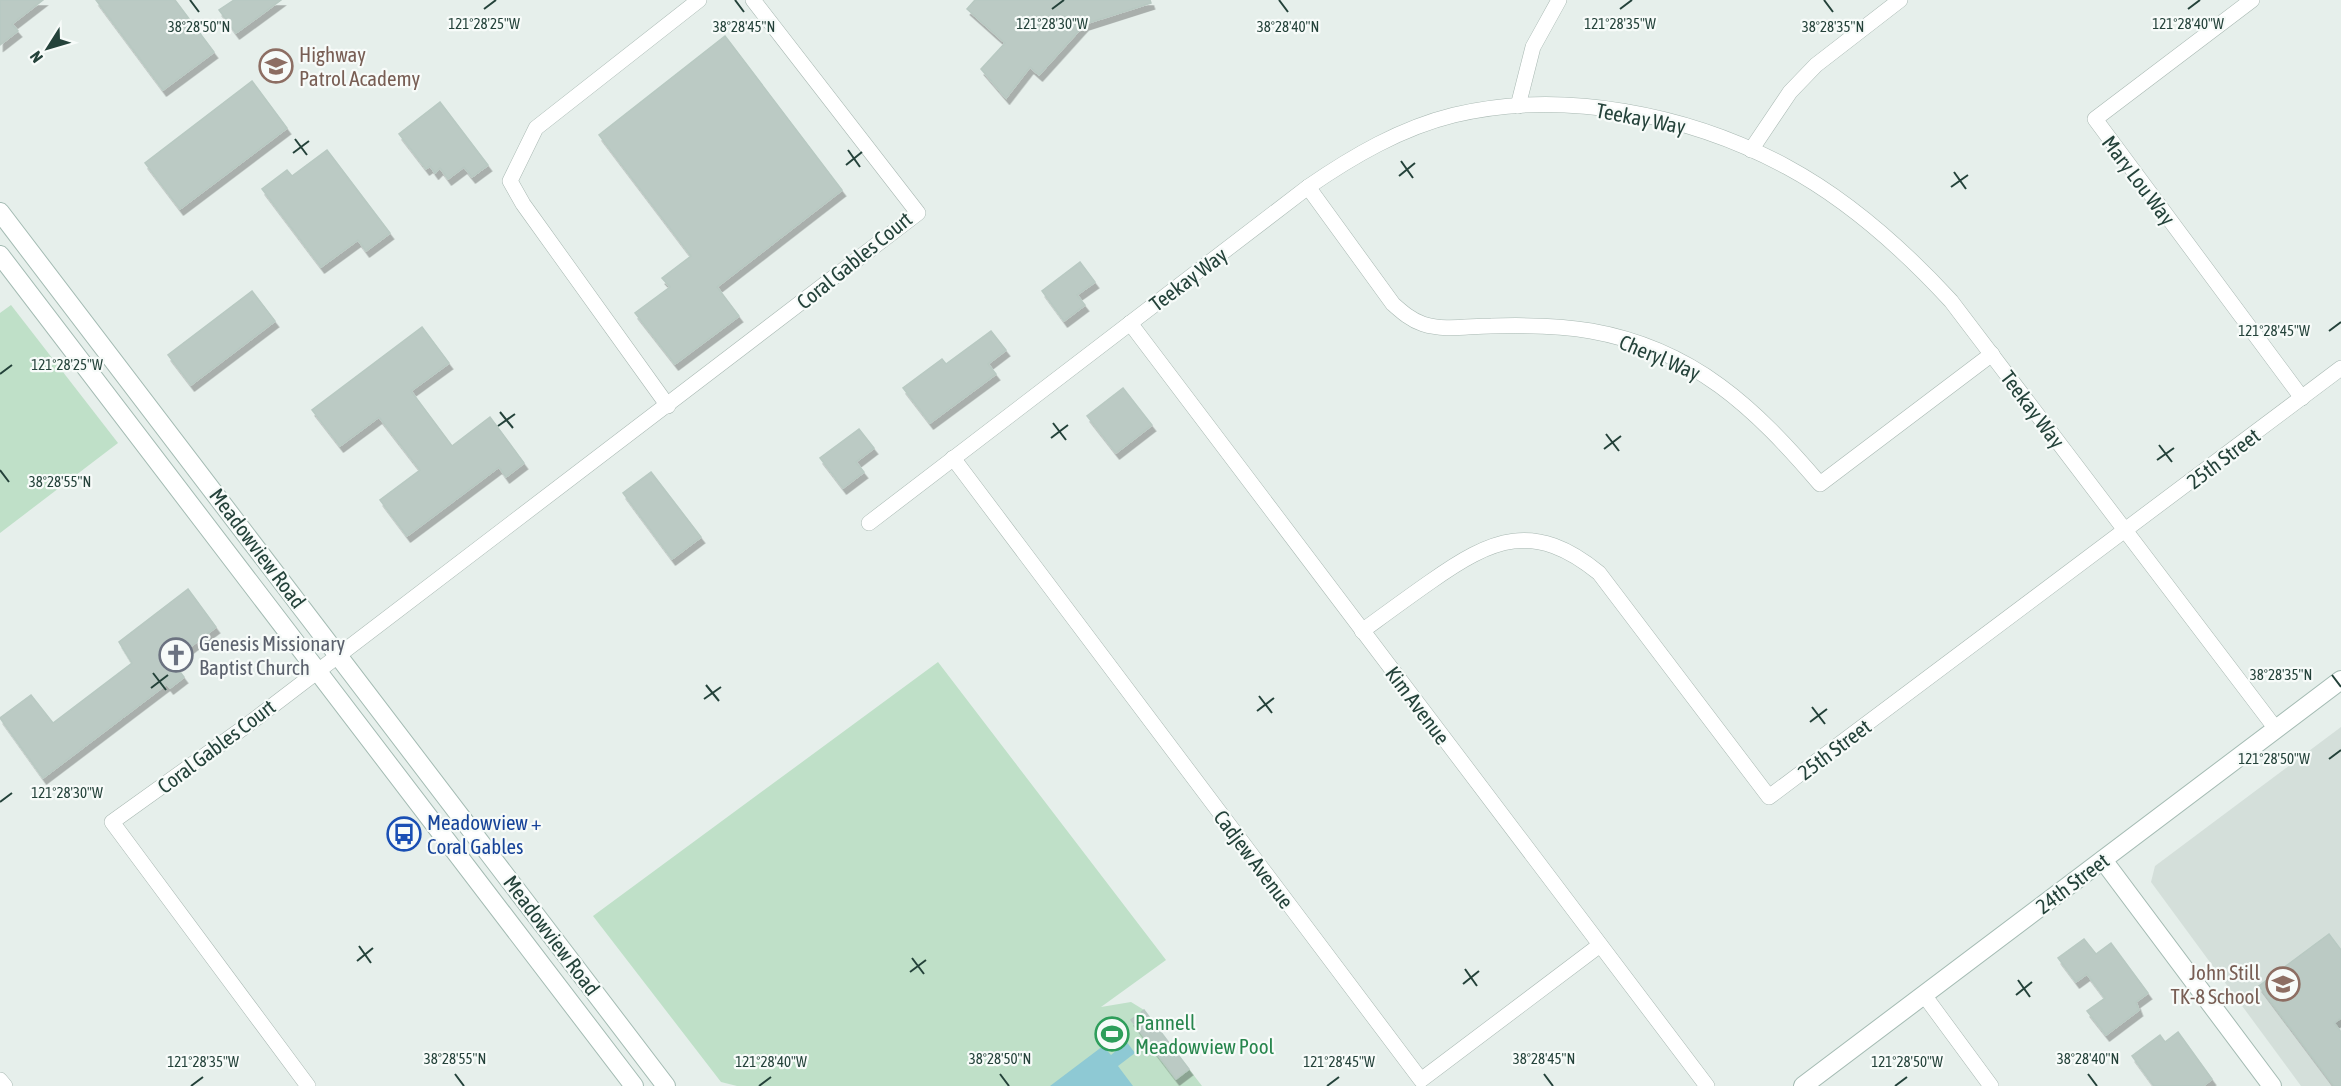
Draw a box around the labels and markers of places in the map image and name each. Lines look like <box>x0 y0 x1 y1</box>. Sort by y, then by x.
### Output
place label: Highway Patrol Academy <box>299 42 421 90</box>
school or university icon: Highway Patrol Academy <box>258 48 294 84</box>
place label: Genesis Missionary Baptist Church <box>199 631 345 679</box>
church icon: Genesis Missionary Baptist Church <box>158 637 194 673</box>
place label: Meadowview + Coral Gables <box>427 810 542 858</box>
bus stop icon: Meadowview + Coral Gables <box>386 816 422 852</box>
place label: John Still TK-8 School <box>2170 960 2260 1008</box>
school or university icon: John Still TK-8 School <box>2265 966 2301 1002</box>
place label: Pannell Meadowview Pool <box>1135 1010 1275 1058</box>
sports icon: Pannell Meadowview Pool <box>1094 1016 1130 1052</box>

